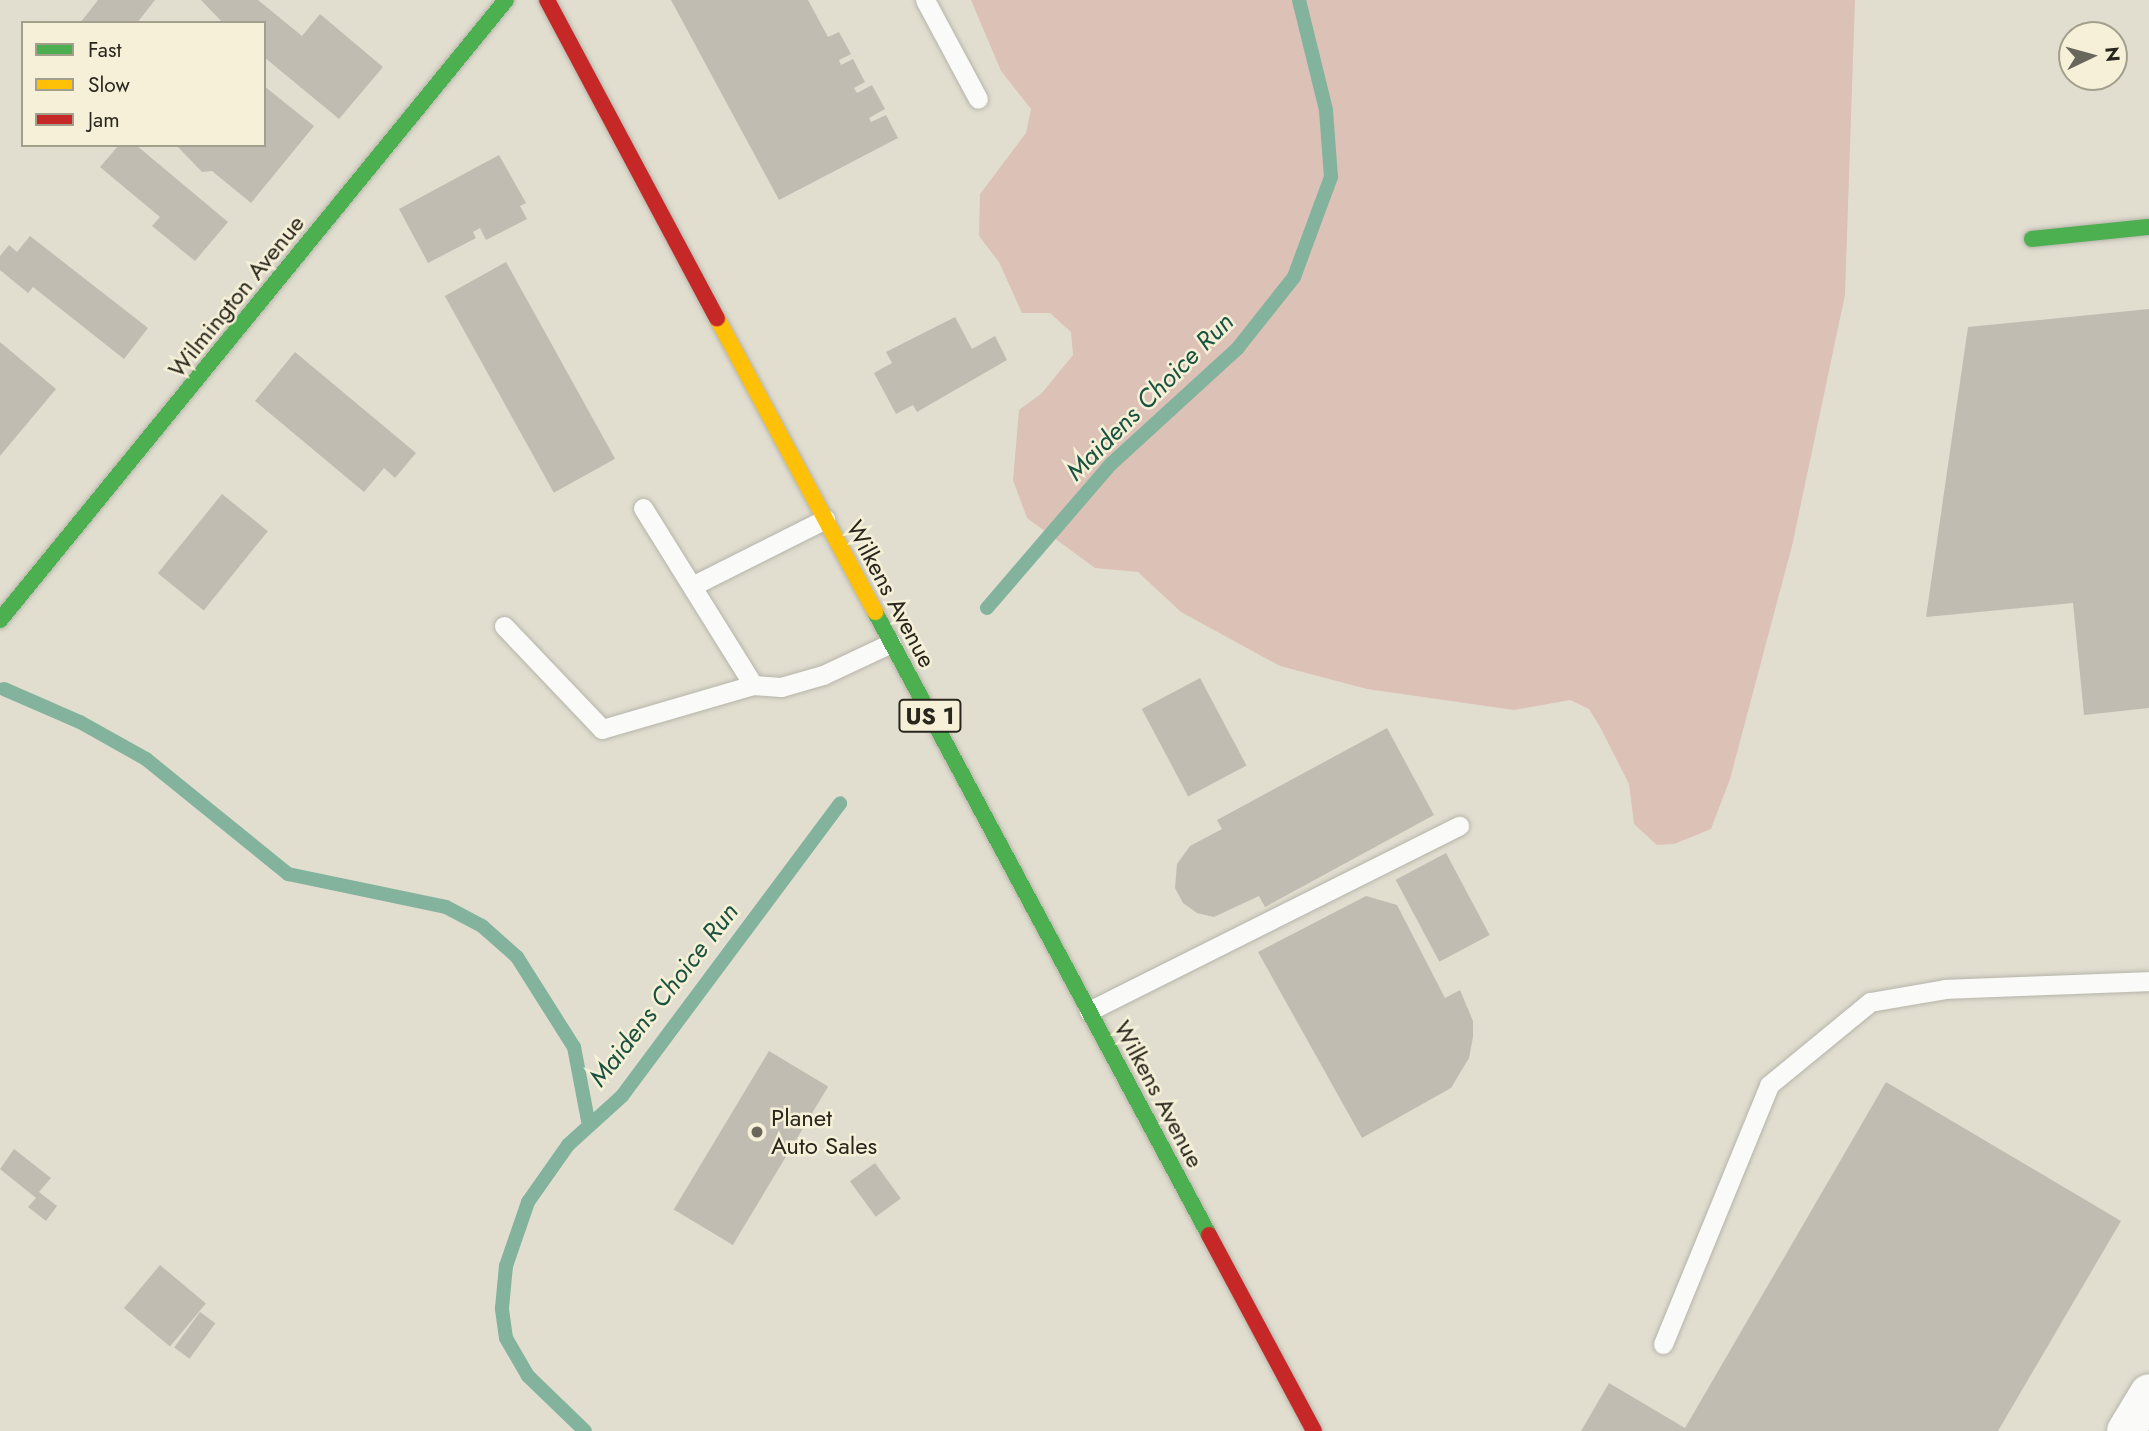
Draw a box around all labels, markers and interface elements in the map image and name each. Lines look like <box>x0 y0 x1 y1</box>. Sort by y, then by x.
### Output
legend <box>21 21 266 147</box>
north arrow <box>2058 21 2128 91</box>
text: Fast <box>88 35 121 65</box>
text: N <box>2098 46 2127 63</box>
text: Slow <box>88 70 130 100</box>
text: Jam <box>88 105 120 135</box>
street label: Wilmington Avenue <box>162 209 310 383</box>
water label: Maidens Choice Run <box>1060 307 1240 487</box>
street label: Wilkens Avenue <box>840 516 942 672</box>
road number: US 1 <box>897 696 963 736</box>
water label: Maidens Choice Run <box>583 897 745 1093</box>
street label: Wilkens Avenue <box>1108 1016 1210 1172</box>
place label: Planet Auto Sales <box>771 1104 877 1160</box>
marker: Planet Auto Sales <box>749 1124 765 1140</box>

